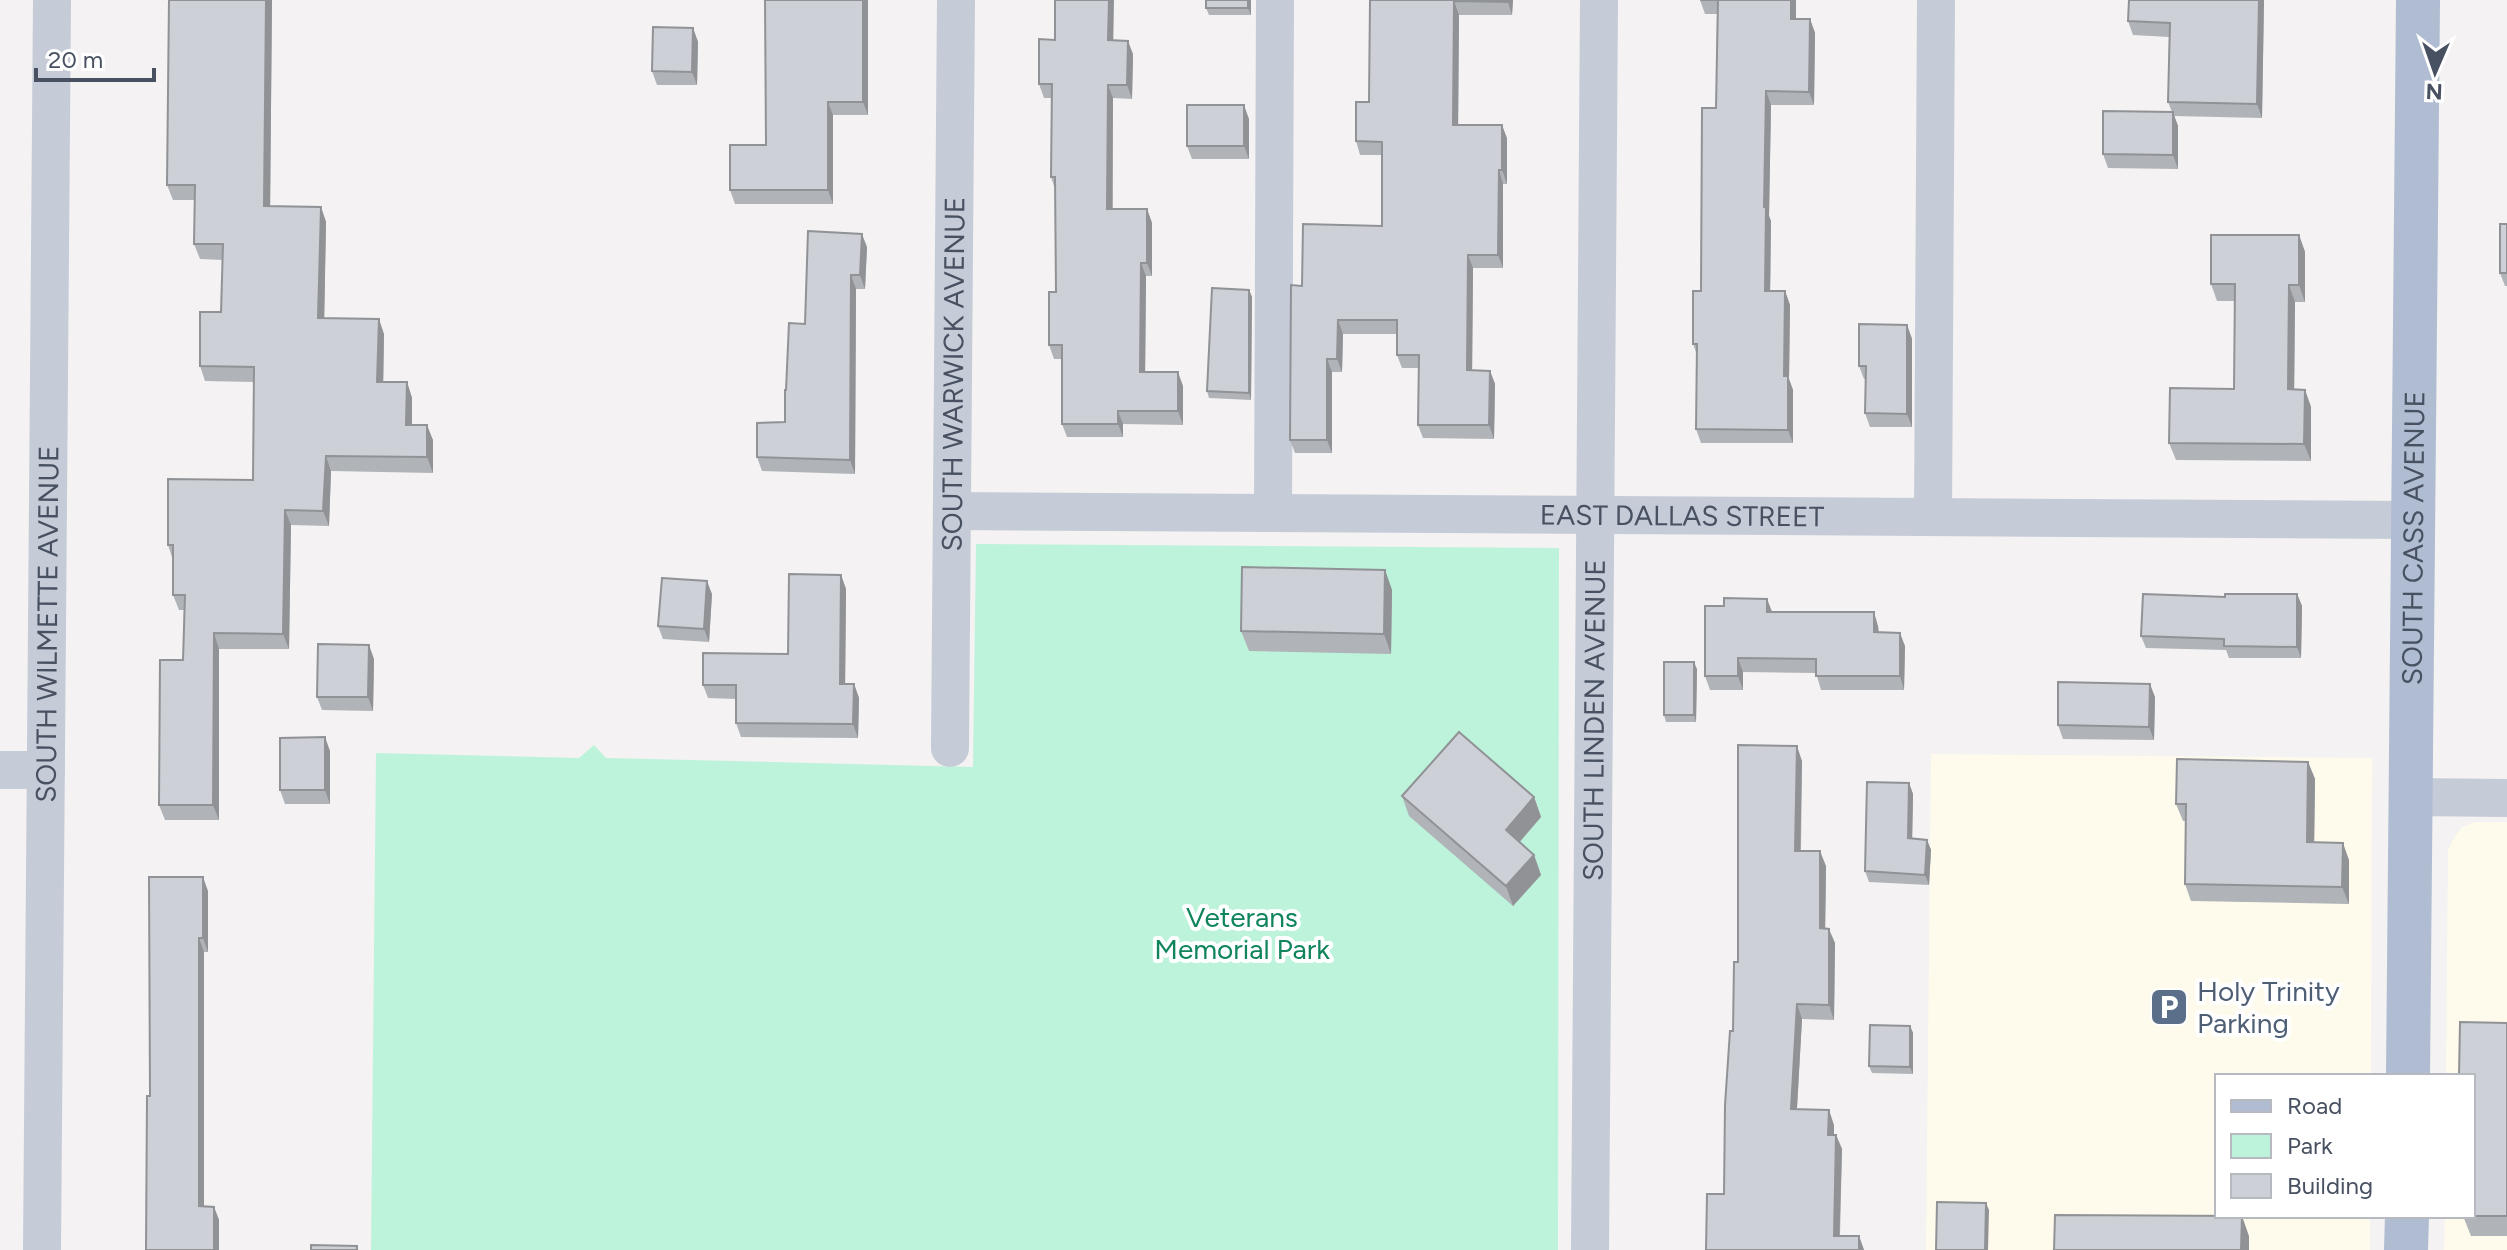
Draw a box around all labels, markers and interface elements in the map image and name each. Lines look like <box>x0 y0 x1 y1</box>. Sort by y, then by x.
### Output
scale bar <box>36 32 154 82</box>
north arrow <box>2395 32 2475 112</box>
text: 20 m <box>48 45 103 74</box>
text: N <box>2425 78 2443 105</box>
street label: SOUTH WARWICK AVENUE <box>935 196 971 552</box>
street label: SOUTH CASS AVENUE <box>2395 391 2431 685</box>
street label: SOUTH WILMETTE AVENUE <box>29 445 65 803</box>
street label: EAST DALLAS STREET <box>1540 498 1825 533</box>
street label: SOUTH LINDEN AVENUE <box>1576 559 1612 881</box>
park label: Veterans Memorial Park <box>1154 900 1330 966</box>
place label: Holy Trinity Parking <box>2197 974 2340 1040</box>
parking icon: Holy Trinity Parking <box>2148 986 2190 1028</box>
legend <box>2215 1074 2475 1218</box>
text: Road <box>2287 1091 2342 1120</box>
text: Park <box>2287 1131 2333 1160</box>
text: Building <box>2287 1171 2373 1200</box>

